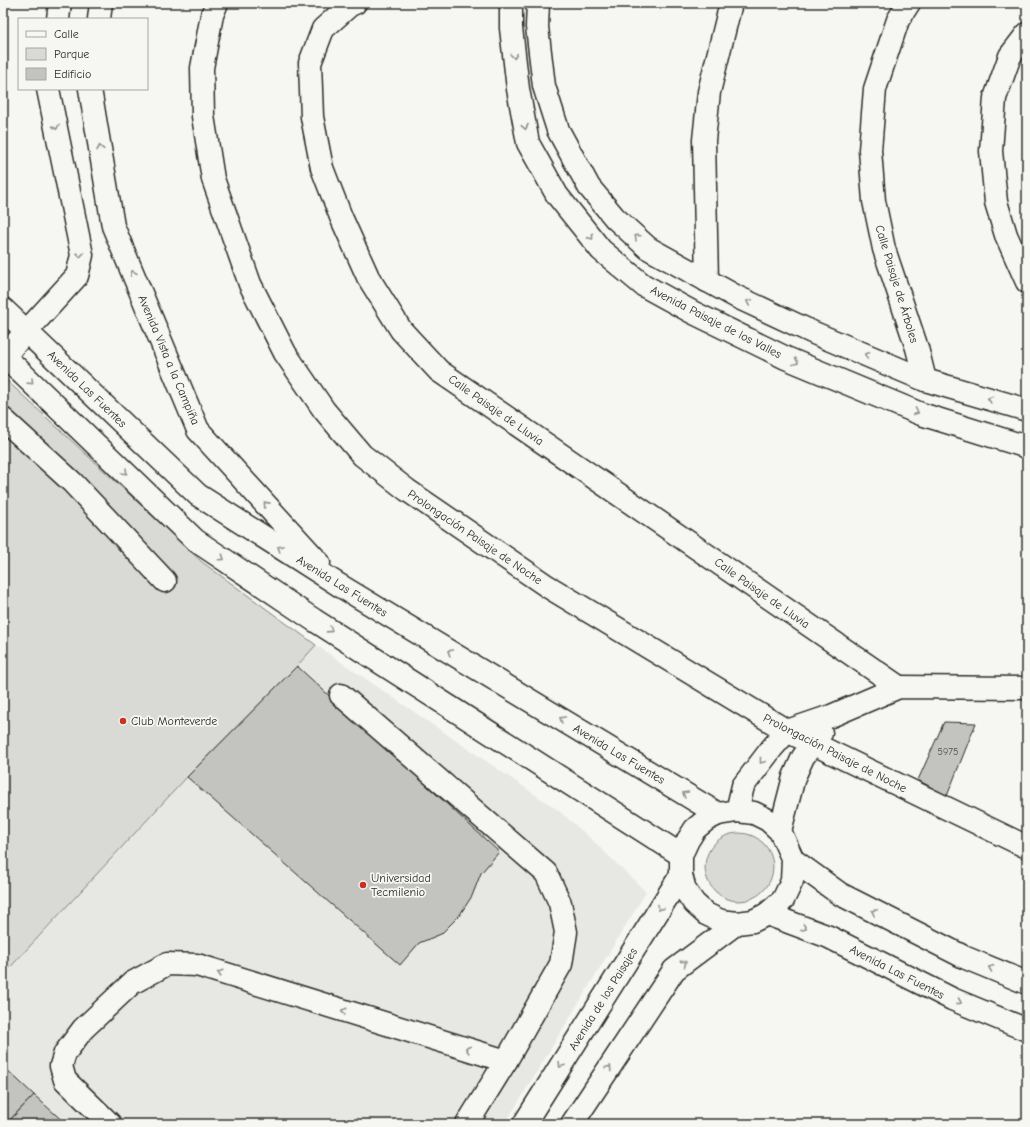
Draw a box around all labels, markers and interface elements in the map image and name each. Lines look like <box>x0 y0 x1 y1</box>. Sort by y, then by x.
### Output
legend <box>18 18 148 90</box>
text: Calle <box>54 27 79 41</box>
text: Parque <box>54 47 89 61</box>
one-way arrow <box>509 53 518 59</box>
text: Edificio <box>54 67 91 81</box>
one-way arrow <box>51 124 59 130</box>
one-way arrow <box>521 124 529 130</box>
one-way arrow <box>96 145 105 151</box>
street label: Calle Paisaje de Árboles <box>872 223 922 345</box>
one-way arrow <box>586 233 593 240</box>
one-way arrow <box>634 235 641 242</box>
one-way arrow <box>76 251 85 258</box>
one-way arrow <box>130 270 138 278</box>
street label: Avenida Paisaje de los Valles <box>648 283 784 361</box>
street label: Avenida Vista a la Campiña <box>135 293 203 427</box>
one-way arrow <box>745 299 753 307</box>
street label: Avenida Las Fuentes <box>45 348 129 430</box>
one-way arrow <box>864 352 872 360</box>
one-way arrow <box>792 357 799 365</box>
street label: Calle Paisaje de Lluvia <box>446 372 546 448</box>
one-way arrow <box>26 377 34 385</box>
one-way arrow <box>986 395 993 404</box>
one-way arrow <box>913 407 920 415</box>
one-way arrow <box>120 467 128 475</box>
street label: Prolongación Paisaje de Noche <box>405 487 545 587</box>
one-way arrow <box>263 501 270 509</box>
one-way arrow <box>277 545 284 552</box>
street label: Avenida Las Fuentes <box>294 552 390 620</box>
one-way arrow <box>218 553 225 561</box>
street label: Calle Paisaje de Lluvia <box>712 555 812 631</box>
one-way arrow <box>326 626 333 633</box>
one-way arrow <box>447 650 454 657</box>
street label: Prolongación Paisaje de Noche <box>761 711 909 795</box>
place label: Club Monteverde <box>131 714 217 728</box>
marker: Club Monteverde <box>118 716 128 726</box>
one-way arrow <box>559 717 566 724</box>
street label: Avenida Las Fuentes <box>571 721 667 787</box>
house number: 5975 <box>938 746 958 758</box>
one-way arrow <box>760 757 767 764</box>
one-way arrow <box>682 791 689 798</box>
place label: Universidad Tecmilenio <box>371 871 431 899</box>
marker: Universidad Tecmilenio <box>358 880 368 890</box>
one-way arrow <box>658 904 665 911</box>
one-way arrow <box>871 909 878 916</box>
one-way arrow <box>800 923 807 932</box>
street label: Avenida Las Fuentes <box>847 942 947 1002</box>
street label: Avenida de los Paisajes <box>566 945 640 1053</box>
one-way arrow <box>680 960 687 967</box>
one-way arrow <box>987 964 994 972</box>
one-way arrow <box>217 969 224 978</box>
one-way arrow <box>956 997 963 1005</box>
one-way arrow <box>341 1007 348 1016</box>
one-way arrow <box>465 1045 472 1054</box>
one-way arrow <box>558 1061 566 1068</box>
one-way arrow <box>604 1065 612 1072</box>

